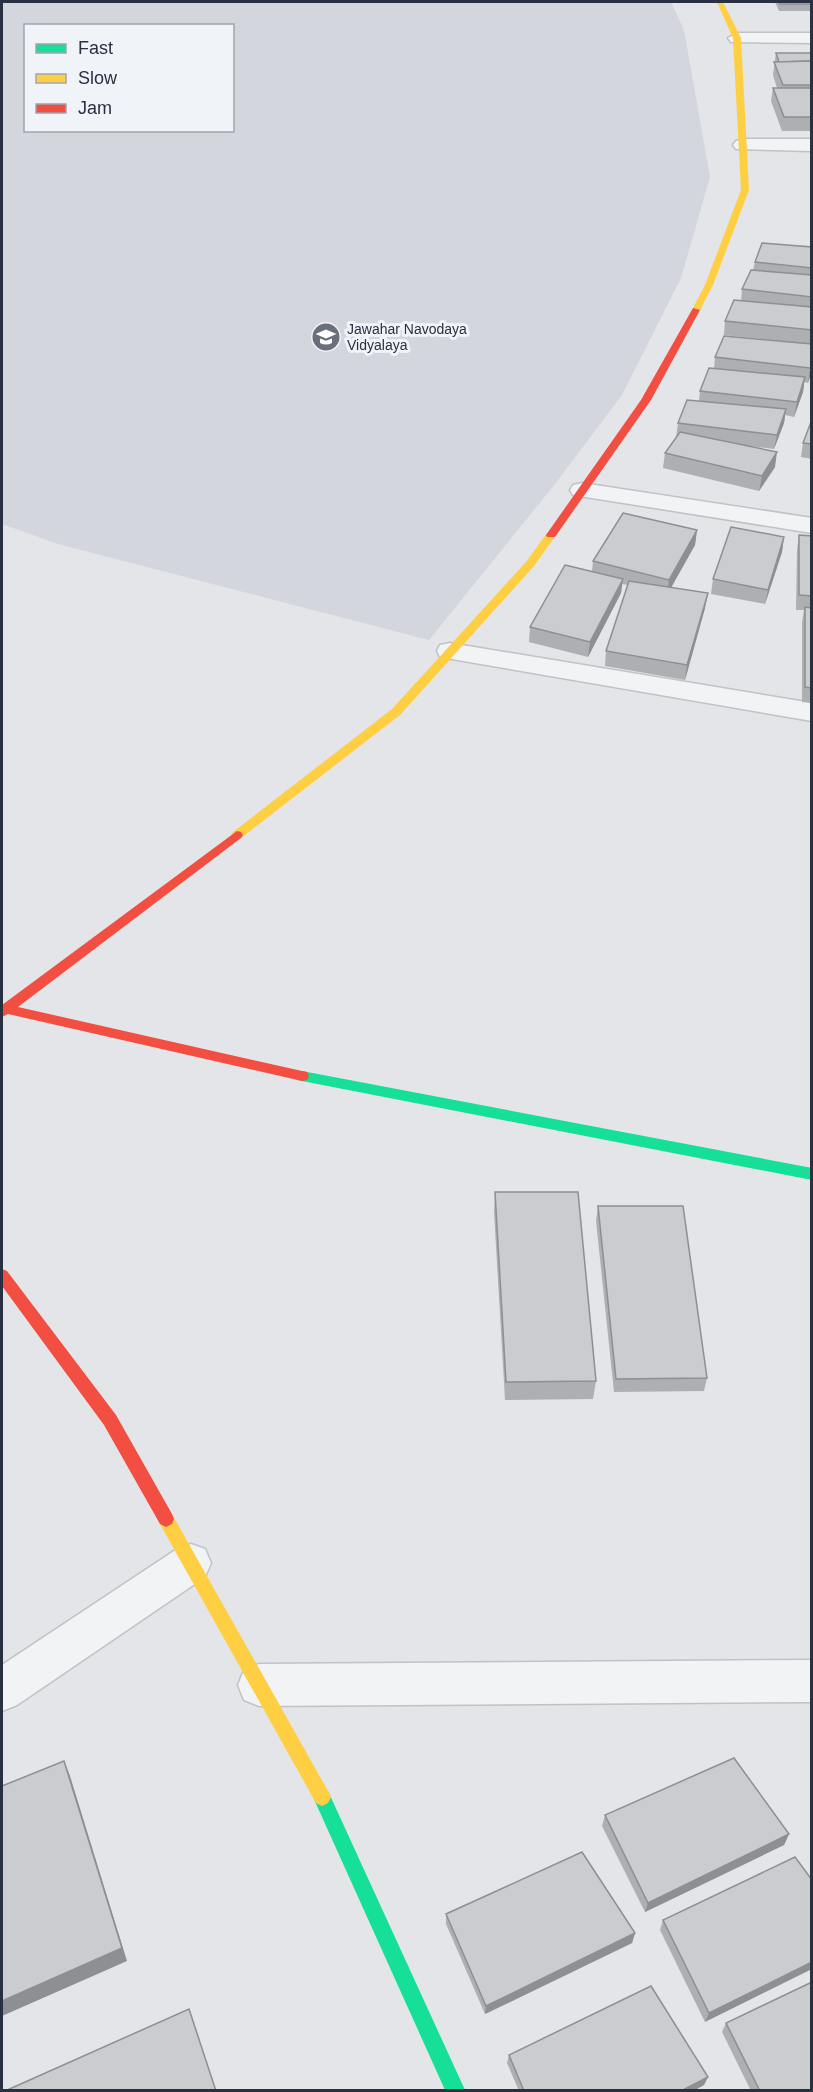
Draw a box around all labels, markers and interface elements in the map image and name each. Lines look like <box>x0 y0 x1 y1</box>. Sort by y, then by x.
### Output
legend <box>24 24 234 132</box>
text: Fast <box>78 38 113 58</box>
text: Slow <box>78 68 118 88</box>
text: Jam <box>78 98 112 118</box>
school or university icon: Jawahar Navodaya Vidyalaya <box>310 321 342 353</box>
place label: Jawahar Navodaya Vidyalaya <box>347 321 467 353</box>

